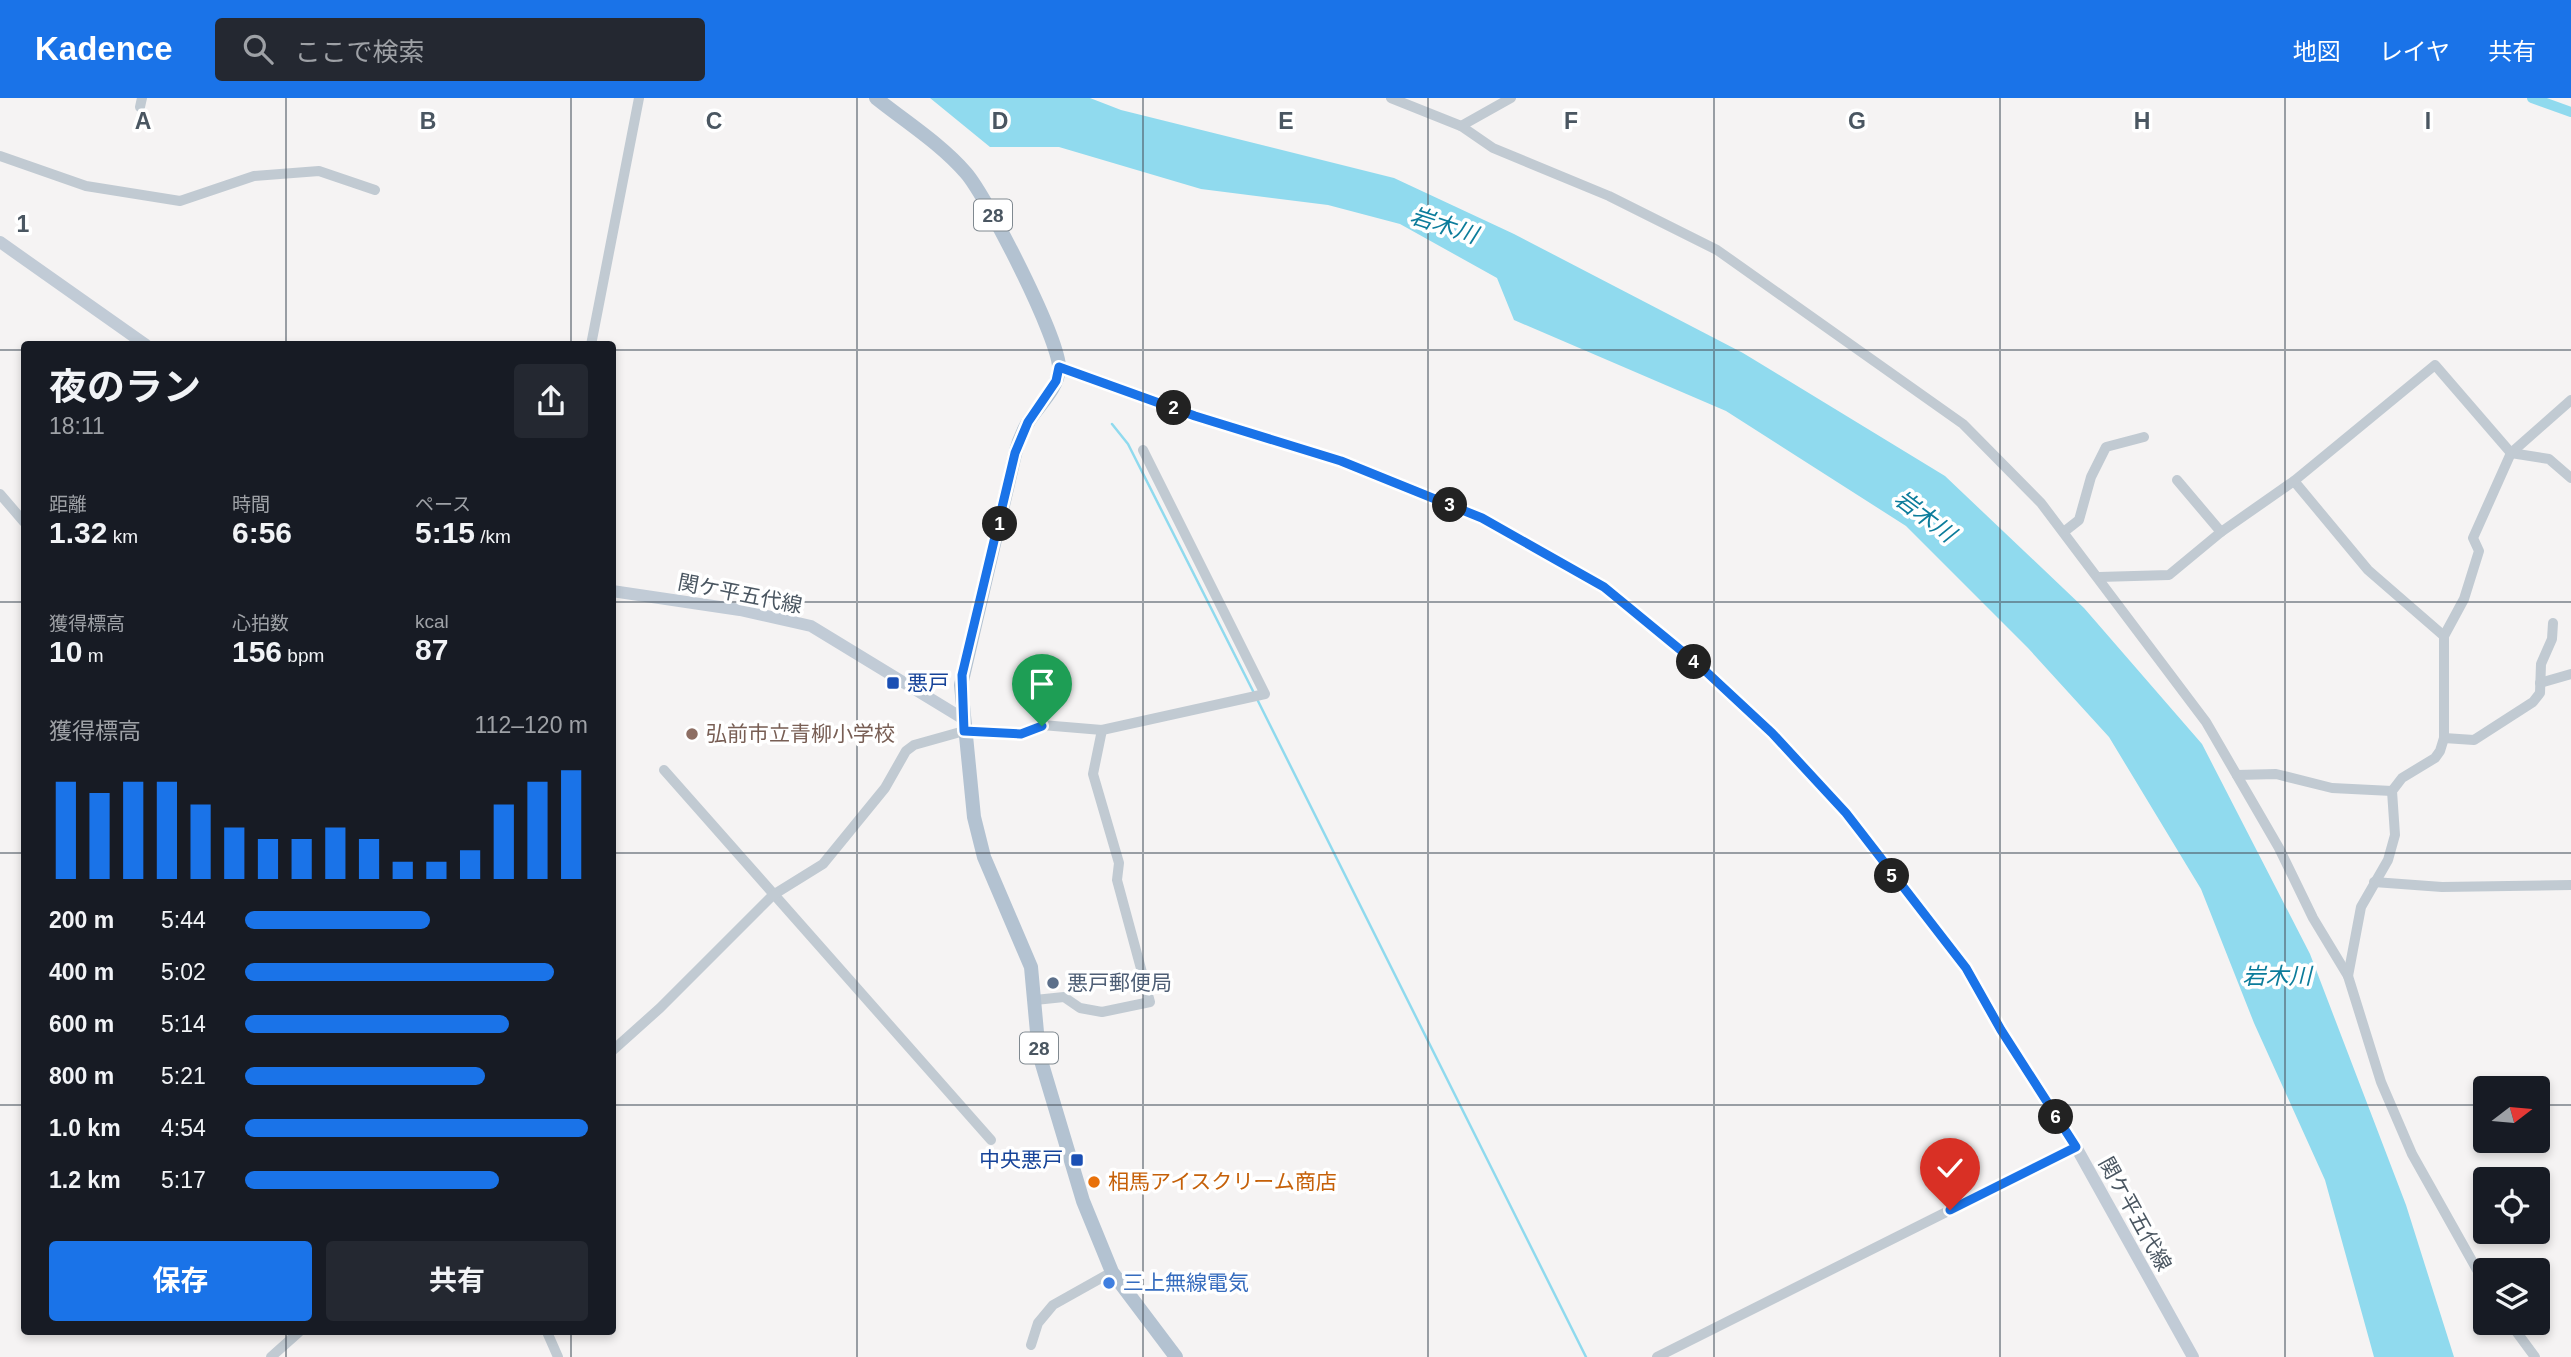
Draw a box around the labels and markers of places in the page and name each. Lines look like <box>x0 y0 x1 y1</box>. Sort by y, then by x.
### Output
pin: 2 <box>1156 390 1192 426</box>
pin: 3 <box>1432 488 1468 522</box>
pin: 1 <box>982 506 1018 542</box>
pin: 4 <box>1676 644 1712 680</box>
pin <box>1012 654 1072 726</box>
place label: 悪戸 <box>907 671 949 694</box>
marker: 悪戸 <box>885 675 901 691</box>
place label: 弘前市立青柳小学校 <box>706 722 895 745</box>
marker: 弘前市立青柳小学校 <box>684 726 700 742</box>
pin: 5 <box>1874 858 1910 894</box>
place label: 悪戸郵便局 <box>1067 971 1172 994</box>
marker: 悪戸郵便局 <box>1045 975 1061 991</box>
pin: 6 <box>2038 1100 2074 1134</box>
pin <box>1920 1138 1980 1210</box>
place label: 中央悪戸 <box>979 1148 1063 1171</box>
marker: 中央悪戸 <box>1069 1152 1085 1168</box>
place label: 相馬アイスクリーム商店 <box>1108 1170 1337 1193</box>
marker: 相馬アイスクリーム商店 <box>1086 1174 1102 1190</box>
place label: 三上無線電気 <box>1123 1271 1249 1294</box>
marker: 三上無線電気 <box>1101 1275 1117 1291</box>

